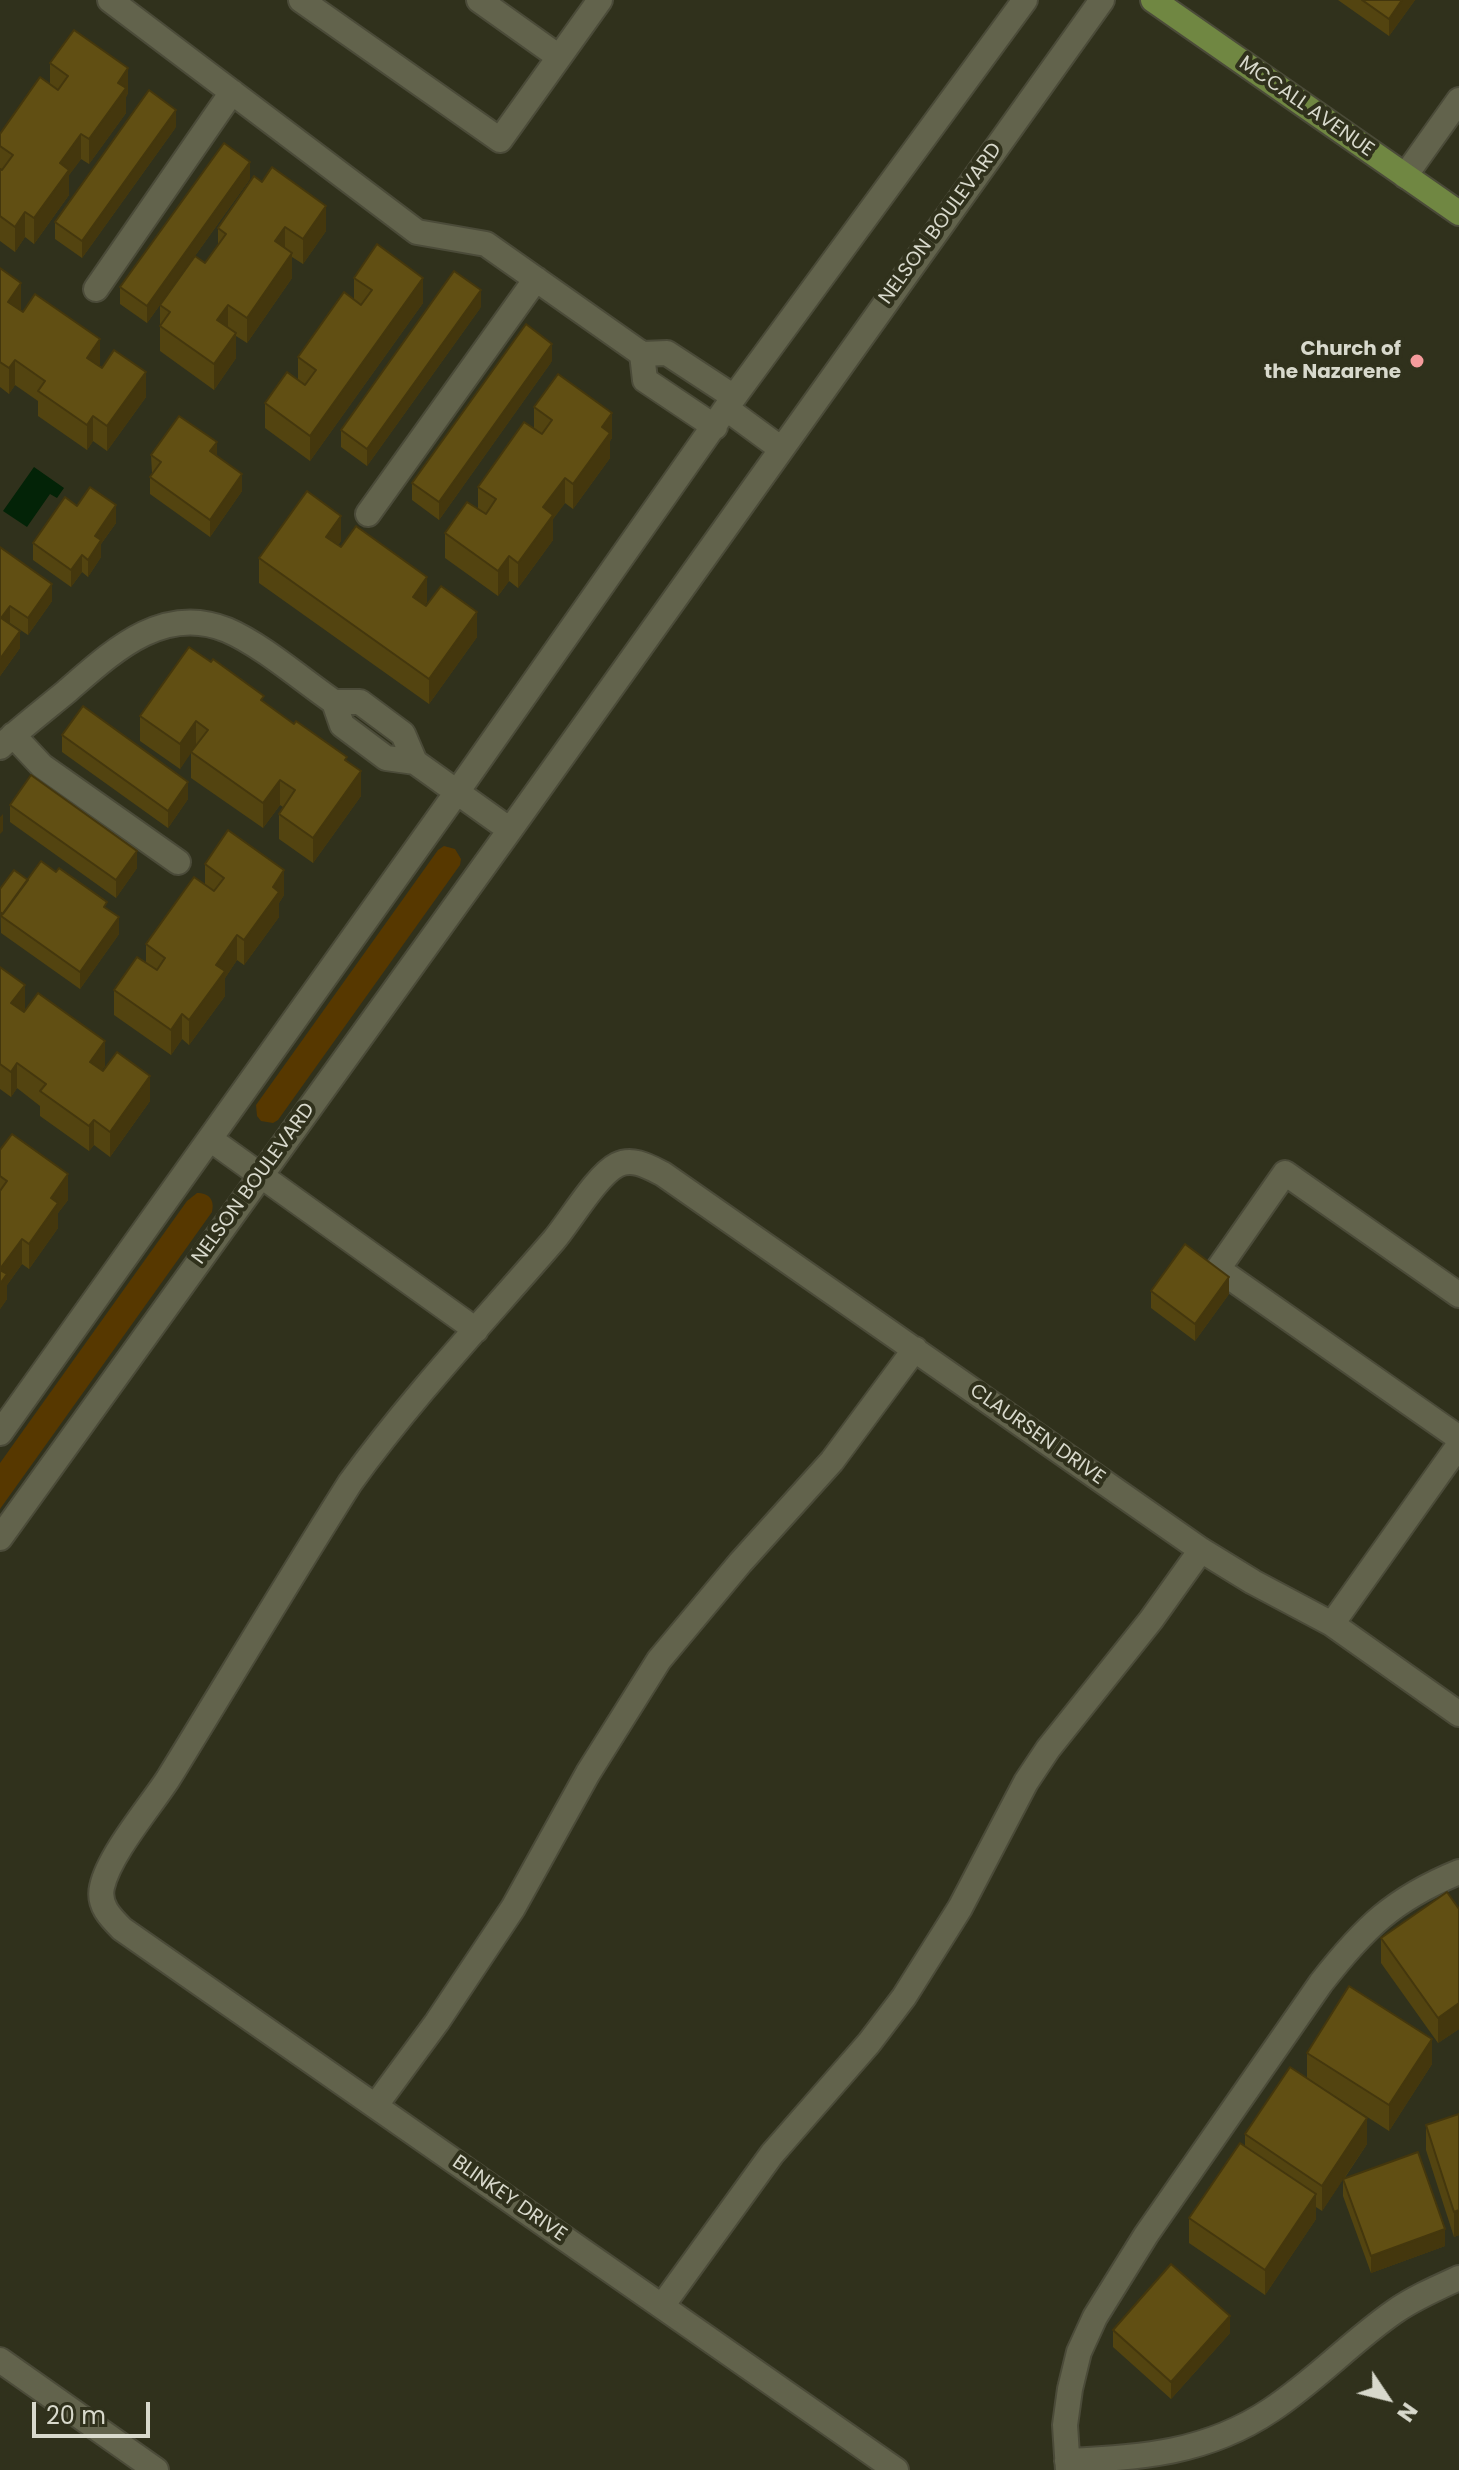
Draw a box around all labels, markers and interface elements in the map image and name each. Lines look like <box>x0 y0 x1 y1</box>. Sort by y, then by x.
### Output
street label: MCCALL AVENUE <box>1234 51 1378 163</box>
street label: NELSON BOULEVARD <box>874 139 1008 309</box>
place label: Church of the Nazarene <box>1264 338 1401 385</box>
marker: Church of the Nazarene <box>1408 352 1426 370</box>
street label: NELSON BOULEVARD <box>187 1099 321 1269</box>
street label: CLAURSEN DRIVE <box>965 1379 1109 1491</box>
street label: BLINKEY DRIVE <box>447 2151 571 2247</box>
north arrow <box>1347 2358 1427 2438</box>
scale bar <box>36 2386 154 2436</box>
text: N <box>1390 2396 1425 2428</box>
text: 20 m <box>46 2399 106 2432</box>

